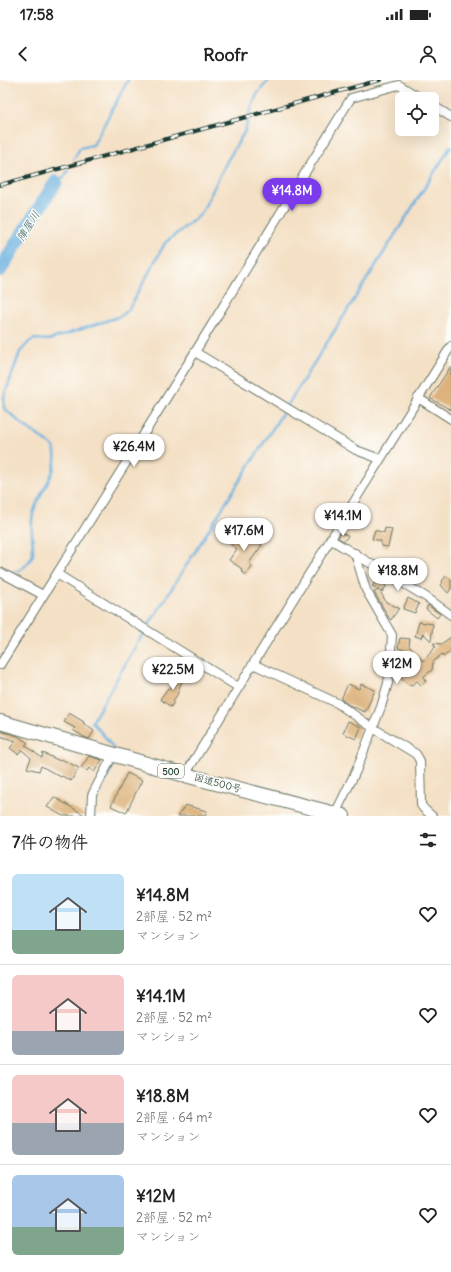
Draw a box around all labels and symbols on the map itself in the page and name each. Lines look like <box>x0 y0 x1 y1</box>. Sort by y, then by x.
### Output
pin: ¥14.8M <box>259 178 325 212</box>
water label: 陣屋川 <box>13 208 43 244</box>
pin: ¥26.4M <box>101 434 167 468</box>
pin: ¥14.1M <box>310 503 376 537</box>
pin: ¥17.6M <box>211 518 277 552</box>
pin: ¥18.8M <box>365 558 431 592</box>
pin: ¥12M <box>373 651 421 685</box>
pin: ¥22.5M <box>140 657 206 691</box>
road number: 500 <box>158 764 184 778</box>
street label: 国道500号 <box>193 770 243 796</box>

